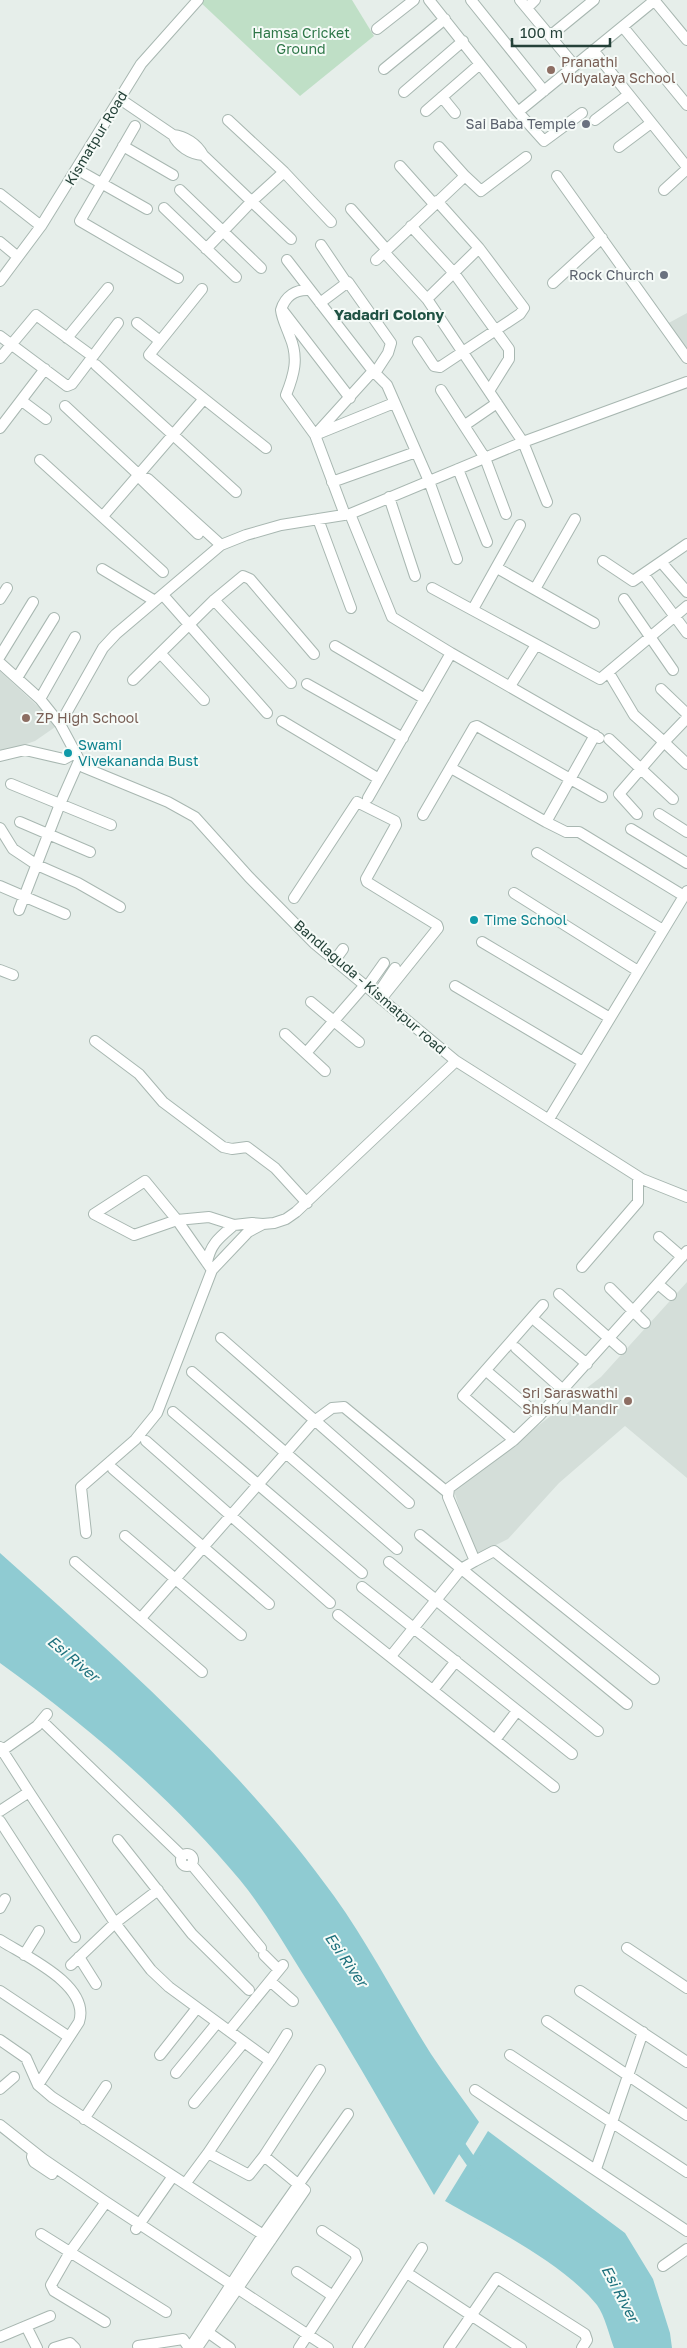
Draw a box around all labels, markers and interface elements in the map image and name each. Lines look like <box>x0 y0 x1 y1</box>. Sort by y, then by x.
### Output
scale bar <box>512 15 610 47</box>
text: 100 m <box>520 23 563 41</box>
park label: Hamsa Cricket Ground <box>252 24 350 57</box>
place label: Pranathi Vidyalaya School <box>561 53 676 86</box>
marker: Pranathi Vidyalaya School <box>545 64 557 76</box>
street label: Kismatpur Road <box>61 88 130 188</box>
place label: Sai Baba Temple <box>466 115 576 132</box>
marker: Sai Baba Temple <box>580 118 592 130</box>
place label: Rock Church <box>569 266 654 283</box>
marker: Rock Church <box>658 269 670 281</box>
district label: Yadadri Colony <box>334 305 444 323</box>
place label: ZP High School <box>36 709 139 726</box>
marker: ZP High School <box>20 712 32 724</box>
place label: Swami Vivekananda Bust <box>78 736 199 769</box>
marker: Swami Vivekananda Bust <box>62 747 74 759</box>
place label: Time School <box>484 911 567 928</box>
marker: Time School <box>468 914 480 926</box>
street label: Bandlaguda - Kismatpur road <box>291 916 450 1057</box>
place label: Sri Saraswathi Shishu Mandir <box>522 1384 619 1417</box>
marker: Sri Saraswathi Shishu Mandir <box>622 1395 634 1407</box>
water label: Esi River <box>44 1631 105 1686</box>
water label: Esi River <box>322 1929 373 1992</box>
water label: Esi River <box>598 2262 644 2327</box>

